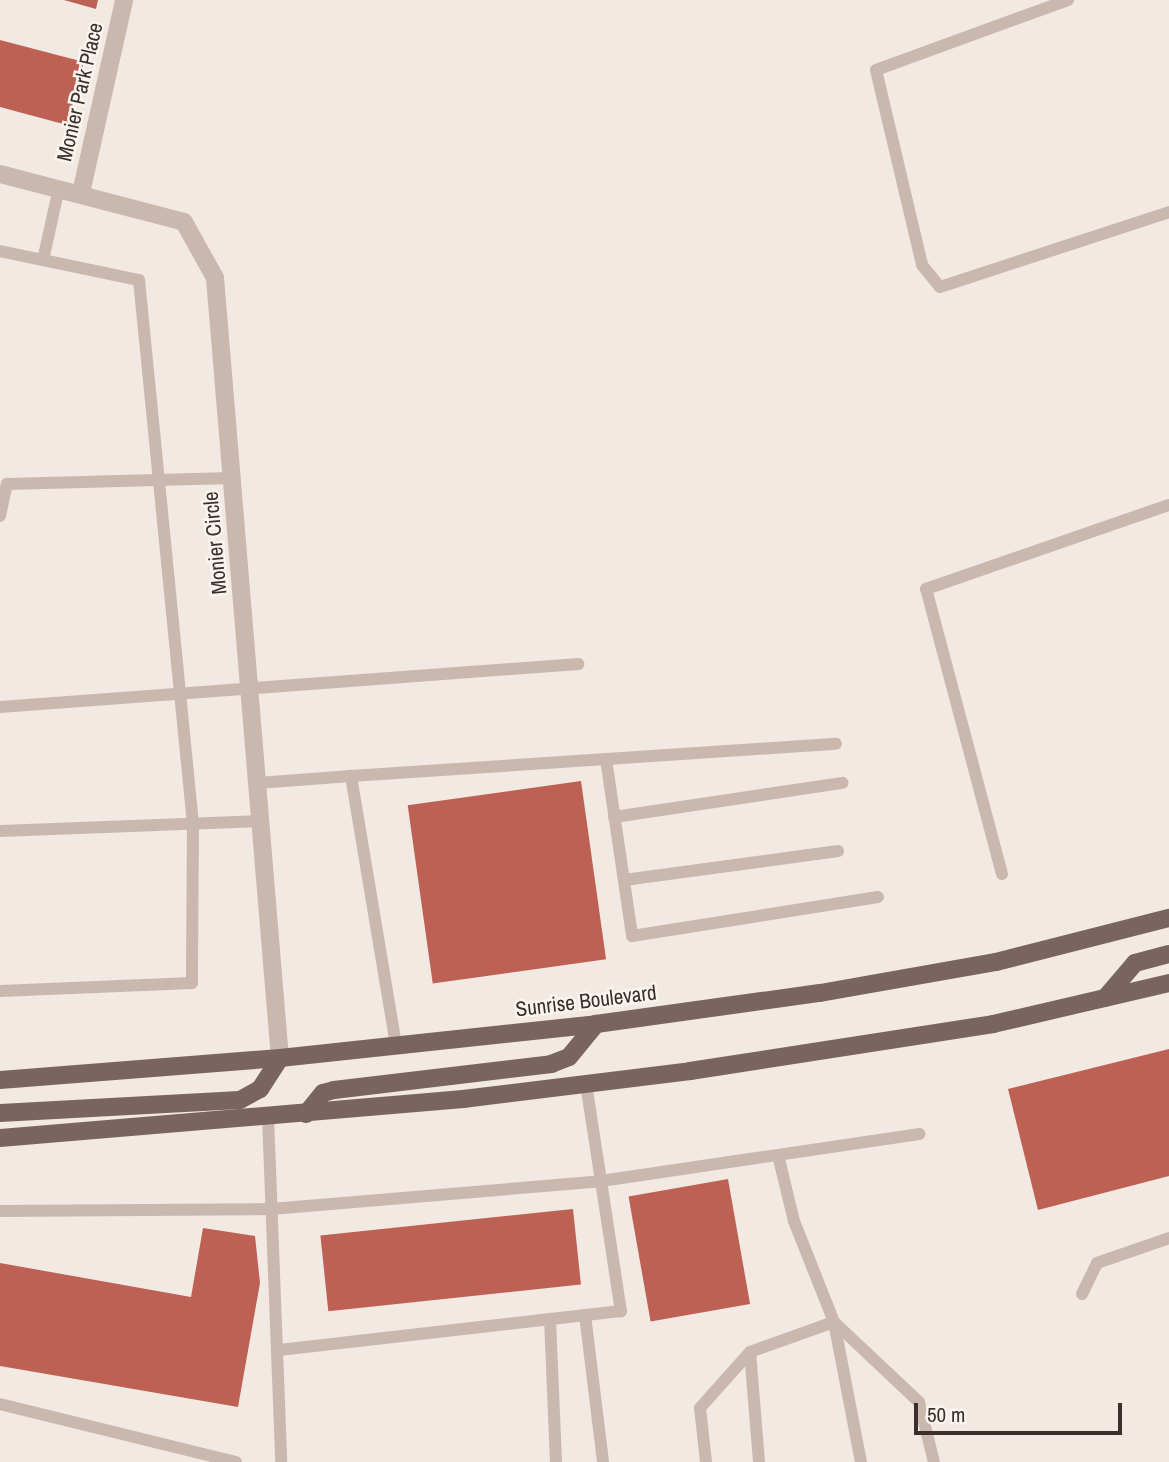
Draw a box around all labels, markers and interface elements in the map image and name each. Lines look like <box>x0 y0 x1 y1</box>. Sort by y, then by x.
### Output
street label: Monier Park Place <box>52 20 108 164</box>
street label: Monier Circle <box>198 490 232 596</box>
street label: Sunrise Boulevard <box>514 980 658 1022</box>
scale bar <box>917 1388 1125 1432</box>
text: 50 m <box>927 1400 965 1429</box>

